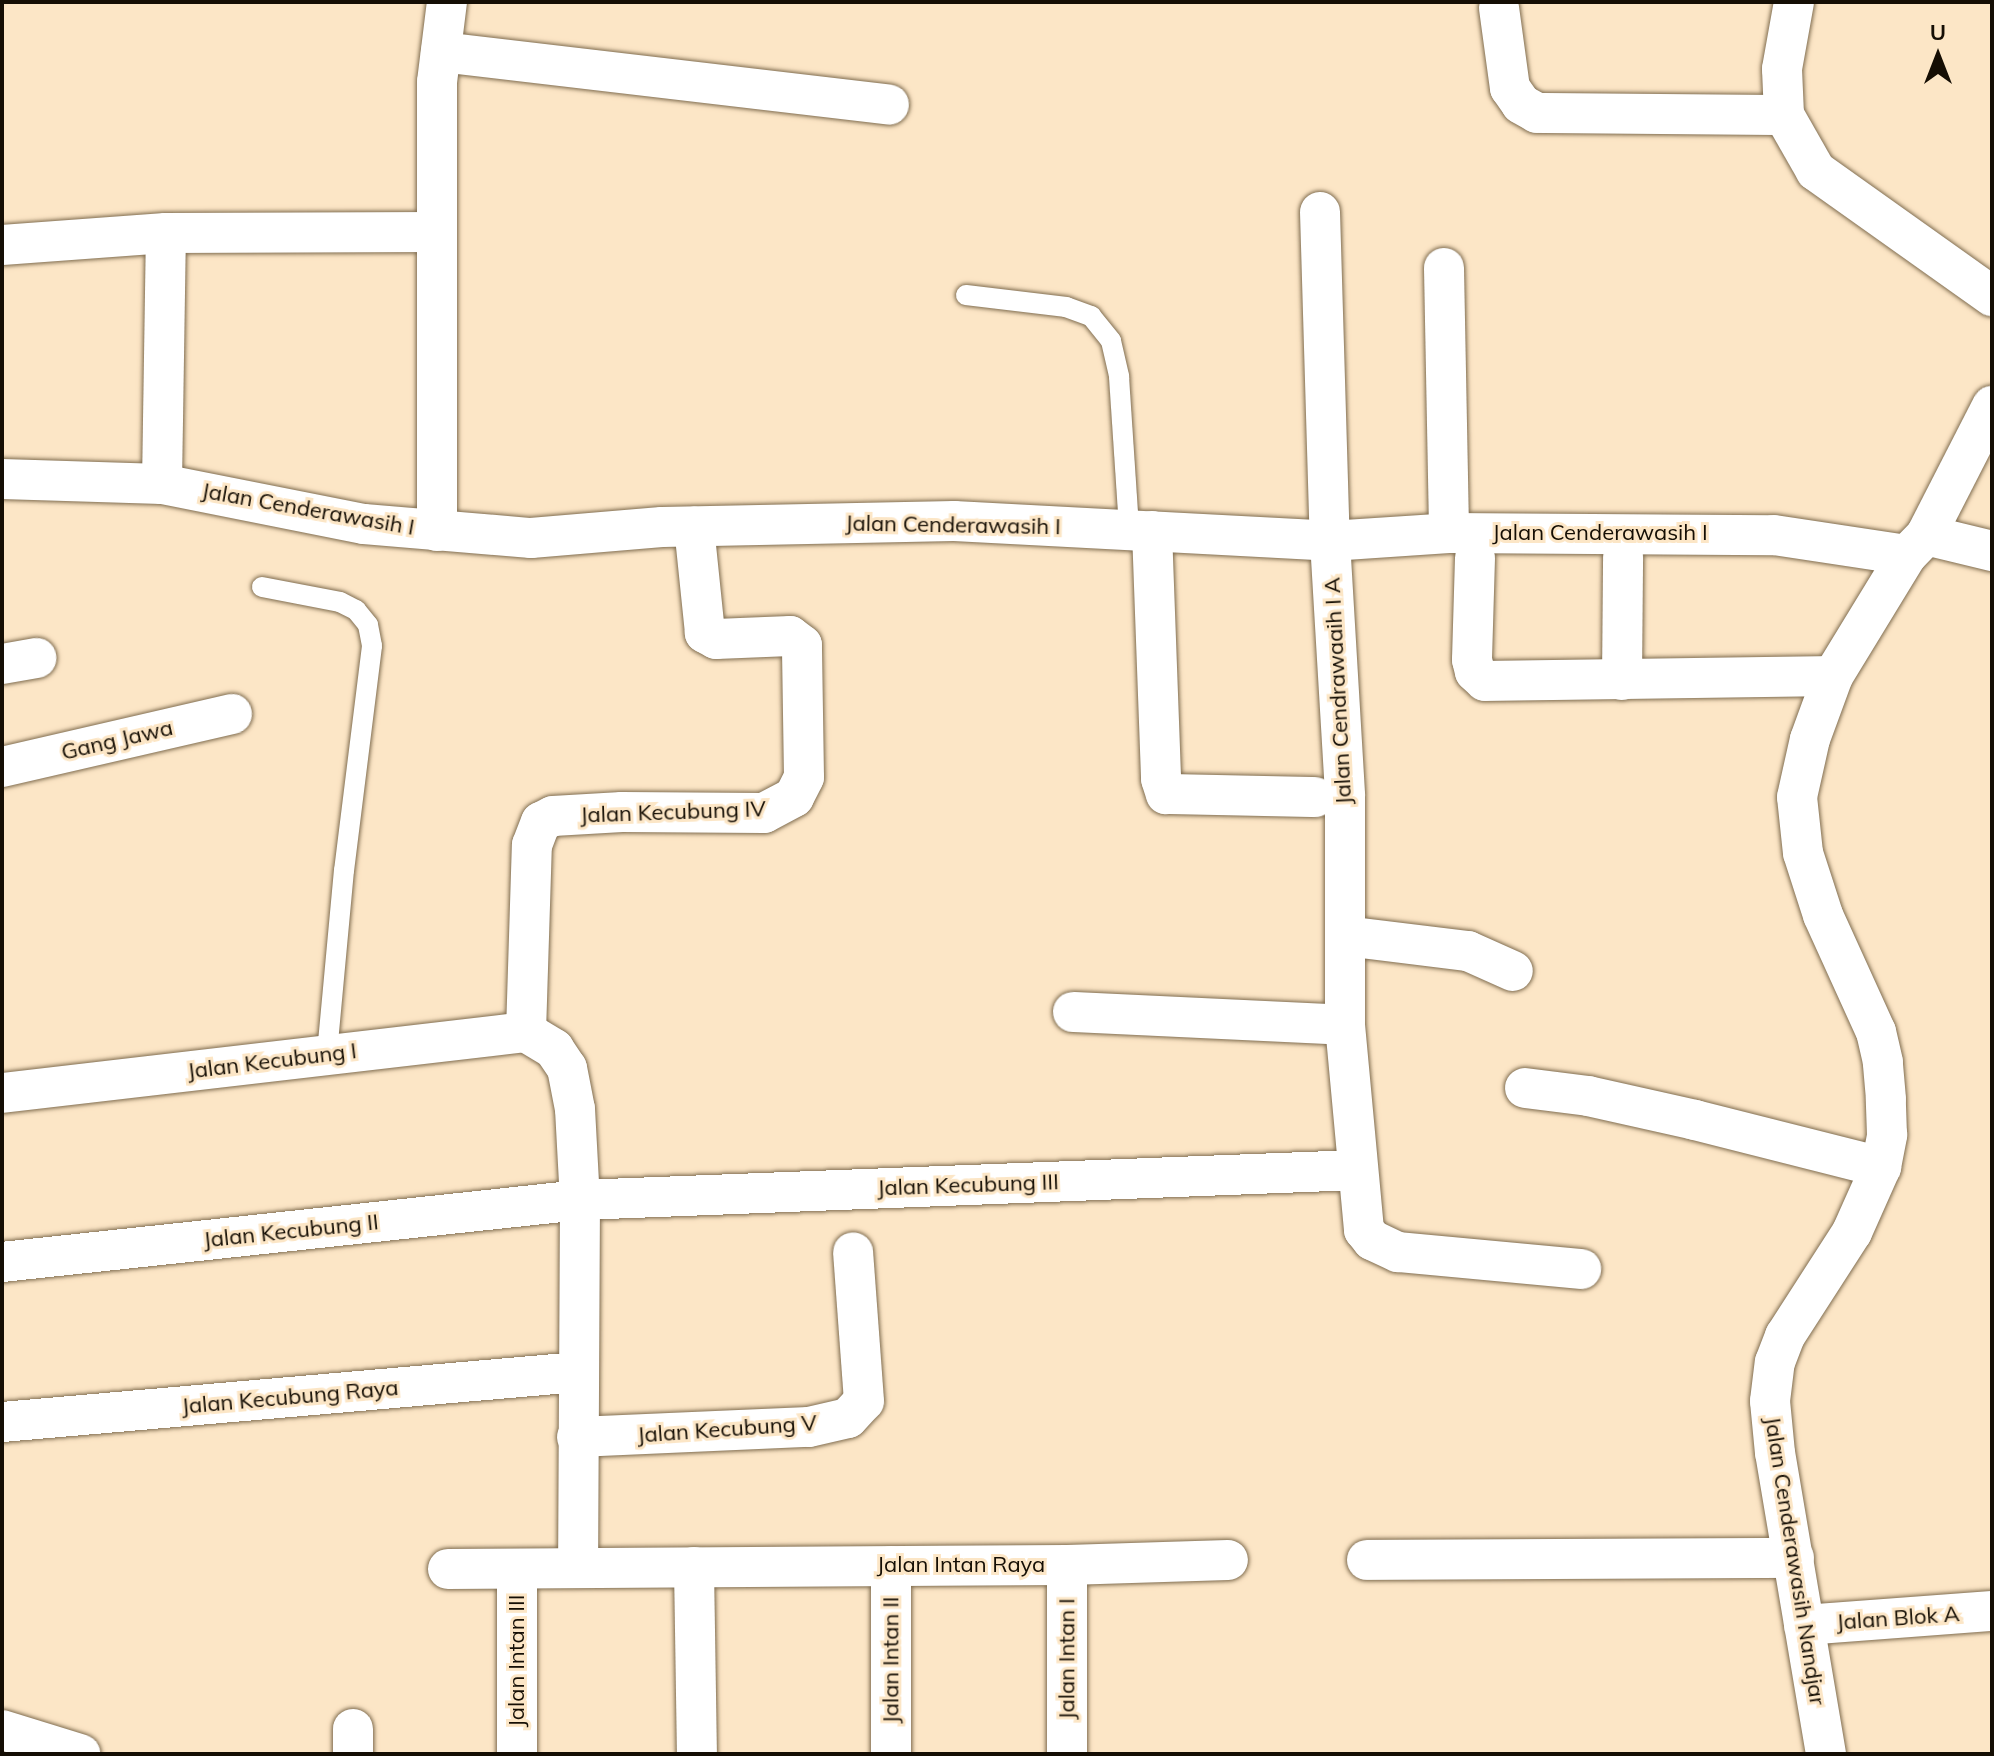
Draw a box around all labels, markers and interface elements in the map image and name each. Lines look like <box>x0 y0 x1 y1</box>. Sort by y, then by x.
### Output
north arrow <box>1898 16 1978 96</box>
text: U <box>1930 18 1946 46</box>
street label: Jalan Cenderawasih I <box>200 477 416 541</box>
street label: Jalan Cenderawasih I <box>845 510 1061 540</box>
street label: Jalan Cenderawasih I <box>1492 520 1708 546</box>
street label: Jalan Cendrawaaih I A <box>1319 577 1357 805</box>
street label: Gang Jawa <box>59 714 175 766</box>
street label: Jalan Kecubung IV <box>580 796 766 828</box>
street label: Jalan Kecubung I <box>186 1038 358 1084</box>
street label: Jalan Kecubung III <box>877 1169 1059 1201</box>
street label: Jalan Kecubung II <box>202 1209 380 1253</box>
street label: Jalan Kecubung Raya <box>181 1374 399 1420</box>
street label: Jalan Kecubung V <box>636 1410 818 1448</box>
street label: Jalan Cenderawasih Nandjar <box>1759 1415 1831 1707</box>
street label: Jalan Intan Raya <box>877 1552 1045 1578</box>
street label: Jalan Intan III <box>504 1595 530 1727</box>
street label: Jalan Intan II <box>878 1596 904 1724</box>
street label: Jalan Intan I <box>1054 1598 1080 1720</box>
street label: Jalan Blok A <box>1835 1601 1961 1635</box>

